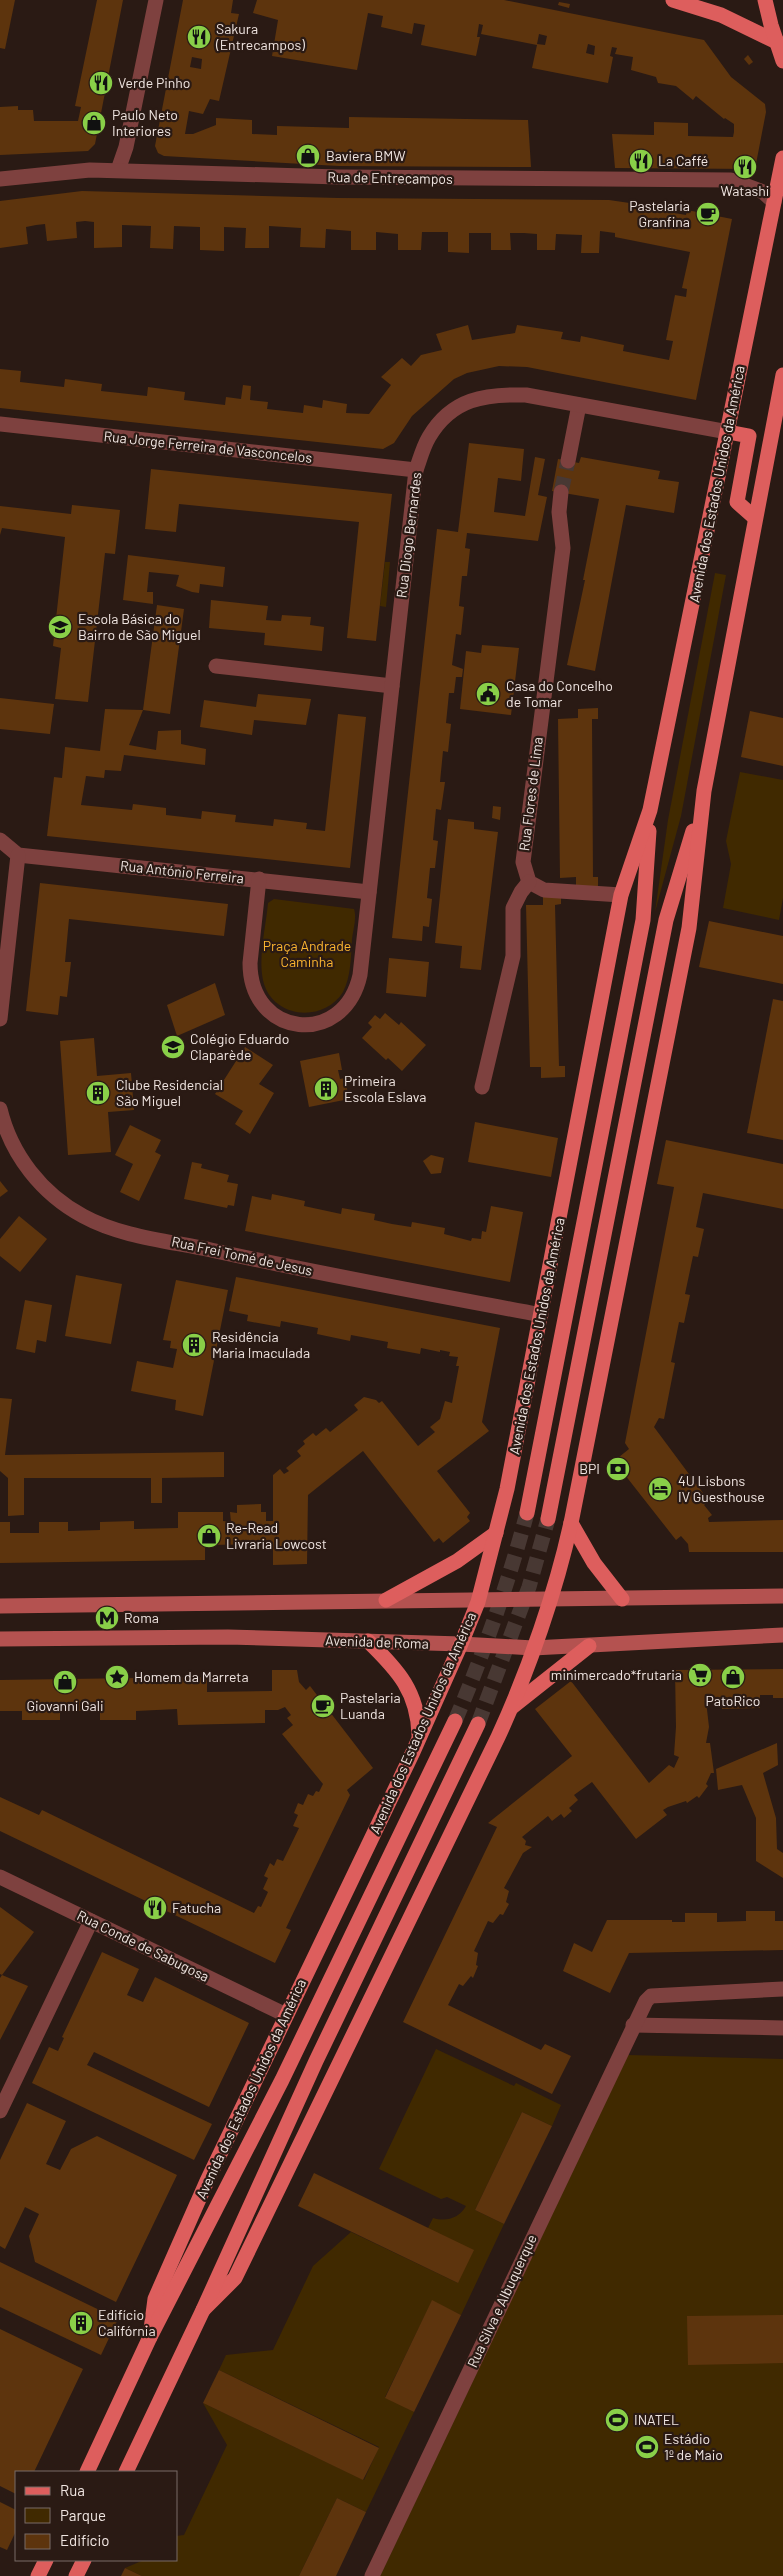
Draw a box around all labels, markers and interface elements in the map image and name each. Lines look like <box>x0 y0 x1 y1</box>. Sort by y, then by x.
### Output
place label: Sakura (Entrecampos) <box>215 20 305 53</box>
restaurant icon: Sakura (Entrecampos) <box>186 24 212 50</box>
restaurant icon: Verde Pinho <box>88 70 114 96</box>
place label: Verde Pinho <box>118 74 190 91</box>
place label: Paulo Neto Interiores <box>112 106 178 139</box>
shop icon: Paulo Neto Interiores <box>81 110 107 136</box>
shop icon: Baviera BMW <box>295 143 321 169</box>
place label: Baviera BMW <box>326 147 406 164</box>
restaurant icon: La Caffé <box>628 148 654 174</box>
place label: La Caffé <box>658 152 708 169</box>
restaurant icon: Watashi <box>732 154 758 180</box>
street label: Rua de Entrecampos <box>327 168 453 187</box>
place label: Watashi <box>721 182 769 199</box>
place label: Pastelaria Granfina <box>629 197 690 230</box>
cafe icon: Pastelaria Granfina <box>695 201 721 227</box>
street label: Avenida dos Estados Unidos da América <box>685 364 748 604</box>
street label: Rua Jorge Ferreira de Vasconcelos <box>103 427 313 466</box>
street label: Rua Diogo Bernardes <box>392 471 425 599</box>
place label: Escola Básica do Bairro de São Miguel <box>78 610 201 643</box>
school or university icon: Escola Básica do Bairro de São Miguel <box>47 614 73 640</box>
place label: Casa do Concelho de Tomar <box>506 677 613 710</box>
public building icon: Casa do Concelho de Tomar <box>475 681 501 707</box>
street label: Rua Flores de Lima <box>515 736 546 852</box>
street label: Rua António Ferreira <box>119 857 245 886</box>
park label: Praça Andrade Caminha <box>263 937 351 970</box>
place label: Colégio Eduardo Claparède <box>190 1030 289 1063</box>
school or university icon: Colégio Eduardo Claparède <box>160 1034 186 1060</box>
place label: Primeira Escola Eslava <box>344 1072 426 1105</box>
place label: Clube Residencial São Miguel <box>116 1076 223 1109</box>
building icon: Primeira Escola Eslava <box>313 1076 339 1102</box>
building icon: Clube Residencial São Miguel <box>85 1080 111 1106</box>
street label: Avenida dos Estados Unidos da América <box>505 1216 568 1456</box>
street label: Rua Frei Tomé de Jesus <box>170 1232 314 1279</box>
place label: Residência Maria Imaculada <box>212 1328 310 1361</box>
building icon: Residência Maria Imaculada <box>181 1332 207 1358</box>
bank icon: BPI <box>605 1456 631 1482</box>
place label: BPI <box>579 1460 600 1477</box>
place label: 4U Lisbons IV Guesthouse <box>678 1472 765 1505</box>
hotel icon: 4U Lisbons IV Guesthouse <box>647 1476 673 1502</box>
place label: Re-Read Livraria Lowcost <box>226 1519 327 1552</box>
shop icon: Re-Read Livraria Lowcost <box>196 1523 222 1549</box>
metro station icon: Roma <box>94 1605 120 1631</box>
place label: Roma <box>124 1609 159 1626</box>
street label: Avenida dos Estados Unidos da América <box>366 1609 479 1836</box>
street label: Avenida de Roma <box>325 1631 429 1652</box>
supermarket icon: minimercado*frutaria <box>687 1662 713 1688</box>
place icon: Homem da Marreta <box>104 1664 130 1690</box>
shop icon: PatoRico <box>720 1664 746 1690</box>
place label: minimercado*frutaria <box>551 1666 682 1683</box>
place label: Homem da Marreta <box>134 1668 249 1685</box>
shop icon: Giovanni Gali <box>52 1669 78 1695</box>
place label: Pastelaria Luanda <box>340 1689 401 1722</box>
place label: PatoRico <box>706 1692 760 1709</box>
cafe icon: Pastelaria Luanda <box>310 1693 336 1719</box>
place label: Giovanni Gali <box>26 1697 104 1714</box>
restaurant icon: Fatucha <box>142 1895 168 1921</box>
place label: Fatucha <box>172 1899 221 1916</box>
street label: Rua Conde de Sabugosa <box>74 1906 212 1985</box>
street label: Avenida dos Estados Unidos da América <box>192 1976 309 2202</box>
street label: Rua Silva e Albuquerque <box>463 2232 540 2370</box>
place label: Edifício Califórnia <box>98 2306 156 2339</box>
building icon: Edifício Califórnia <box>68 2310 94 2336</box>
sports icon: INATEL <box>604 2407 630 2433</box>
place label: INATEL <box>634 2411 679 2428</box>
place label: Estádio 1º de Maio <box>664 2430 723 2463</box>
sports icon: Estádio 1º de Maio <box>634 2434 660 2460</box>
legend <box>15 2471 178 2561</box>
text: Rua <box>60 2481 85 2499</box>
text: Parque <box>60 2506 106 2524</box>
text: Edifício <box>60 2531 109 2549</box>

